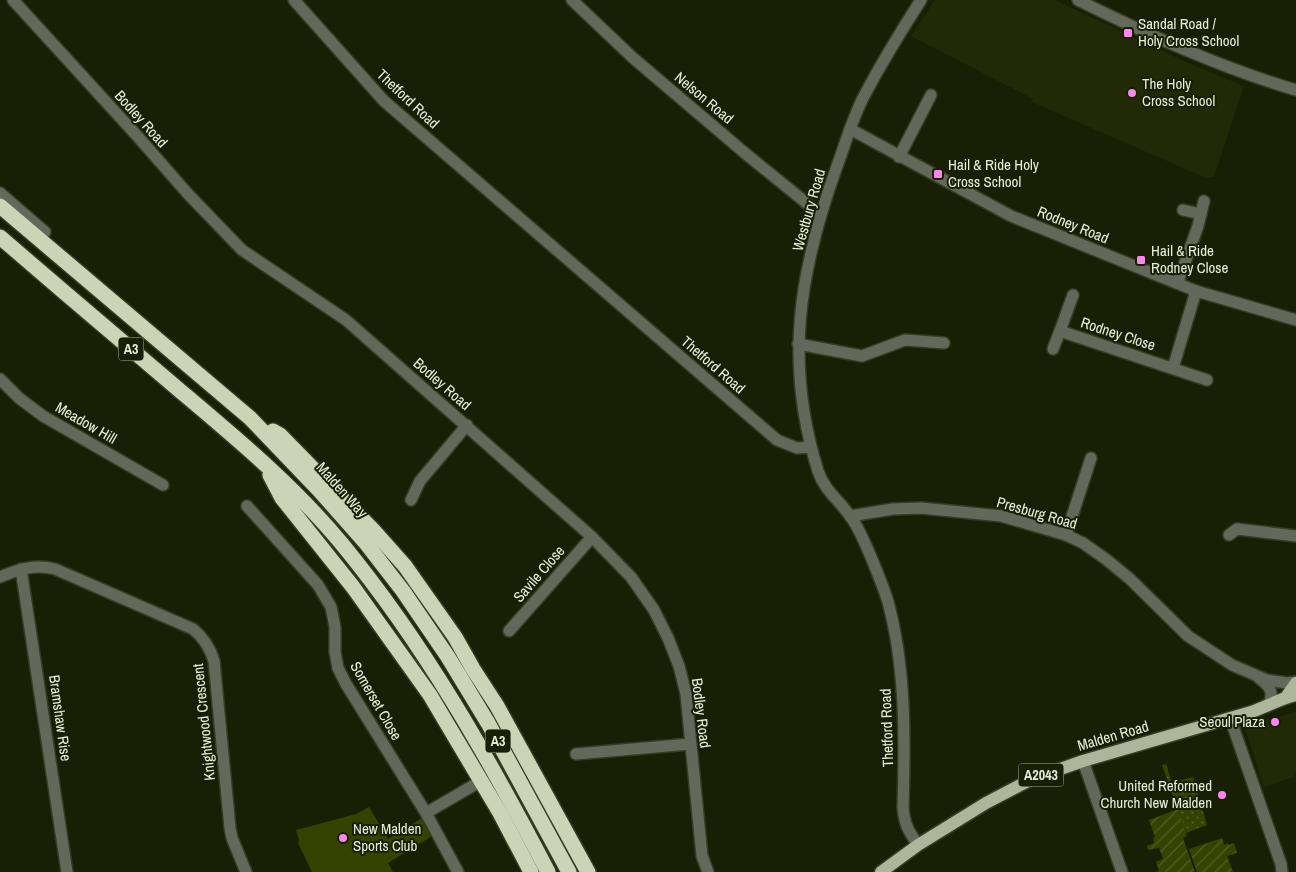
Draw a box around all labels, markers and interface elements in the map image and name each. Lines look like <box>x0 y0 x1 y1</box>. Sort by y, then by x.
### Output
place label: Sandal Road / Holy Cross School <box>1138 13 1239 51</box>
marker: Sandal Road / Holy Cross School <box>1122 27 1134 39</box>
street label: Thetford Road <box>372 64 444 133</box>
street label: Nelson Road <box>670 67 738 129</box>
place label: The Holy Cross School <box>1142 73 1215 111</box>
street label: Bodley Road <box>110 85 173 152</box>
marker: The Holy Cross School <box>1126 87 1138 99</box>
place label: Hail & Ride Holy Cross School <box>948 154 1040 192</box>
street label: Westbury Road <box>787 166 830 253</box>
marker: Hail & Ride Holy Cross School <box>932 168 944 180</box>
street label: Rodney Road <box>1034 201 1112 248</box>
place label: Hail & Ride Rodney Close <box>1151 240 1228 278</box>
marker: Hail & Ride Rodney Close <box>1135 254 1147 266</box>
street label: Rodney Close <box>1078 312 1158 355</box>
street label: Thetford Road <box>677 331 750 398</box>
road number: A3 <box>118 338 144 360</box>
street label: Bodley Road <box>409 353 476 415</box>
street label: Meadow Hill <box>52 397 121 449</box>
street label: Malden Way <box>312 457 373 523</box>
street label: Presburg Road <box>994 491 1080 534</box>
street label: Savile Close <box>508 541 569 607</box>
street label: Somerset Close <box>345 658 407 744</box>
street label: Knightwood Crescent <box>187 662 220 782</box>
street label: Bramshaw Rise <box>44 673 77 763</box>
street label: Bodley Road <box>687 677 716 749</box>
street label: Thetford Road <box>875 688 898 768</box>
place label: Seoul Plaza <box>1199 711 1265 732</box>
street label: Malden Road <box>1075 715 1151 756</box>
marker: Seoul Plaza <box>1269 716 1281 728</box>
road number: A3 <box>486 729 510 752</box>
road number: A2043 <box>1018 764 1064 786</box>
place label: United Reformed Church New Malden <box>1101 775 1212 813</box>
marker: United Reformed Church New Malden <box>1216 789 1228 801</box>
place label: New Malden Sports Club <box>353 818 421 856</box>
marker: New Malden Sports Club <box>337 832 349 844</box>

